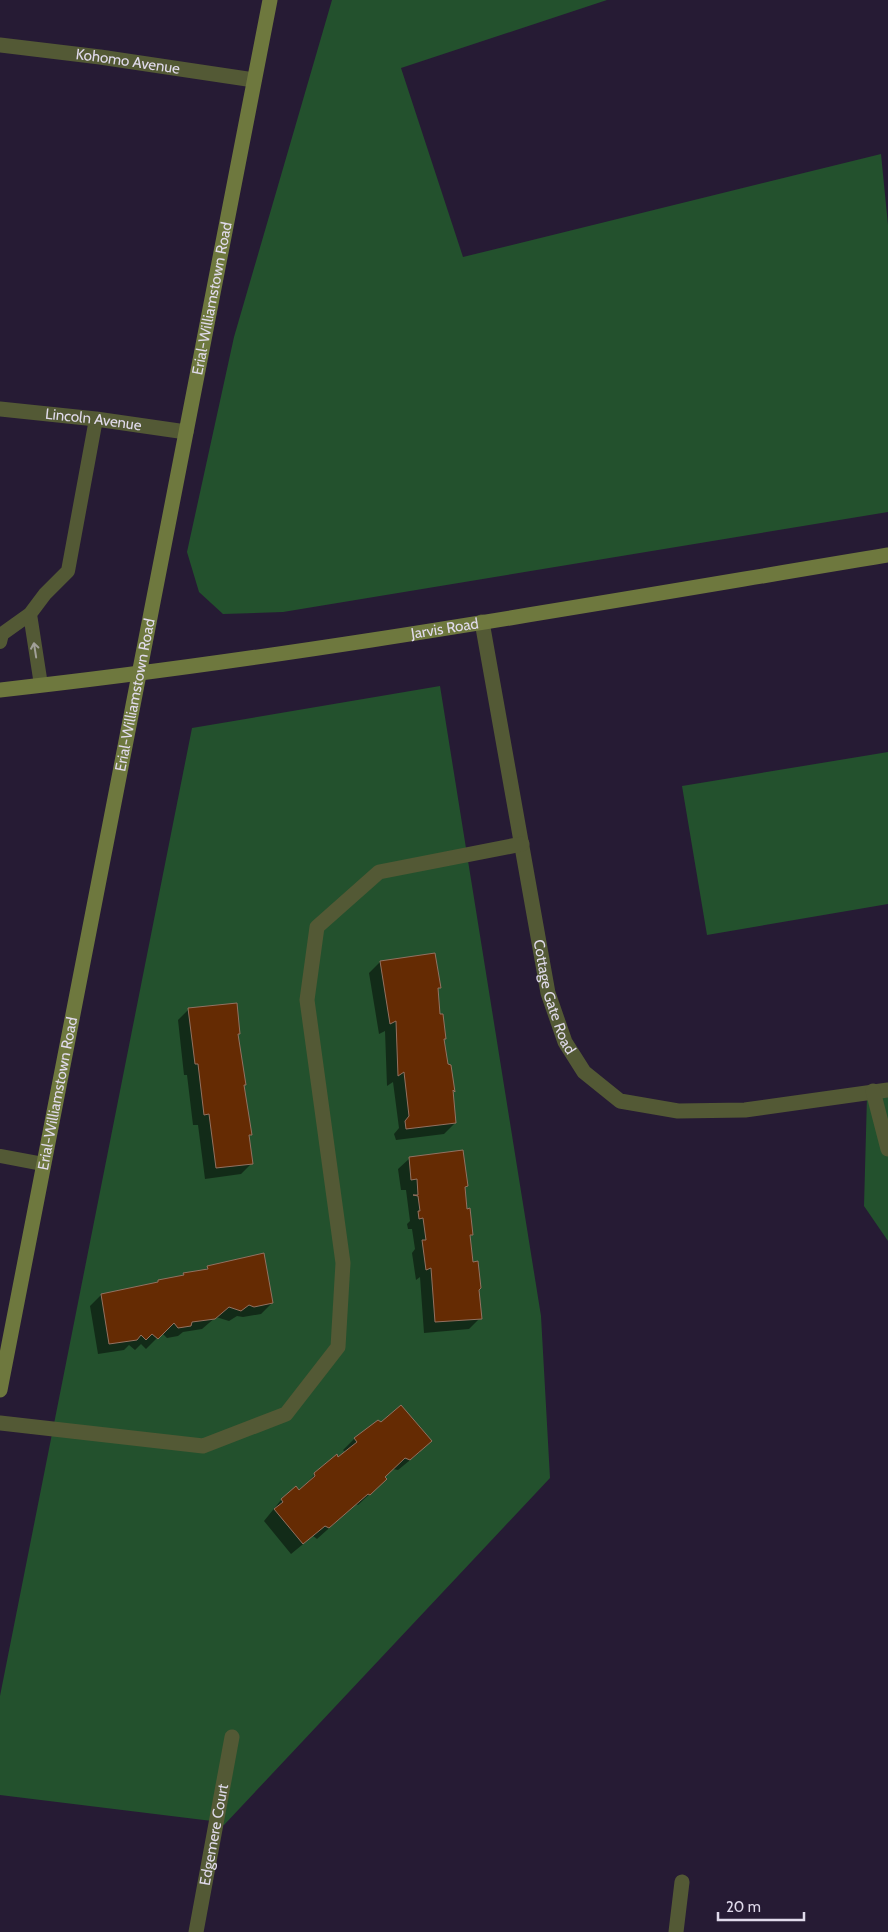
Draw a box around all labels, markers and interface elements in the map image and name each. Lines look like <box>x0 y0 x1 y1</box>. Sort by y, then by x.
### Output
street label: Kohomo Avenue <box>75 45 182 78</box>
street label: Erial-Williamstown Road <box>188 220 236 377</box>
street label: Lincoln Avenue <box>44 405 143 435</box>
street label: Jarvis Road <box>409 614 480 643</box>
street label: Erial-Williamstown Road <box>111 617 159 773</box>
one-way arrow <box>30 642 40 658</box>
street label: Cottage Gate Road <box>530 938 579 1058</box>
street label: Erial-Williamstown Road <box>34 1015 81 1172</box>
street label: Edgemere Court <box>196 1782 232 1887</box>
scale bar <box>718 1890 804 1922</box>
text: 20 m <box>726 1898 761 1916</box>

